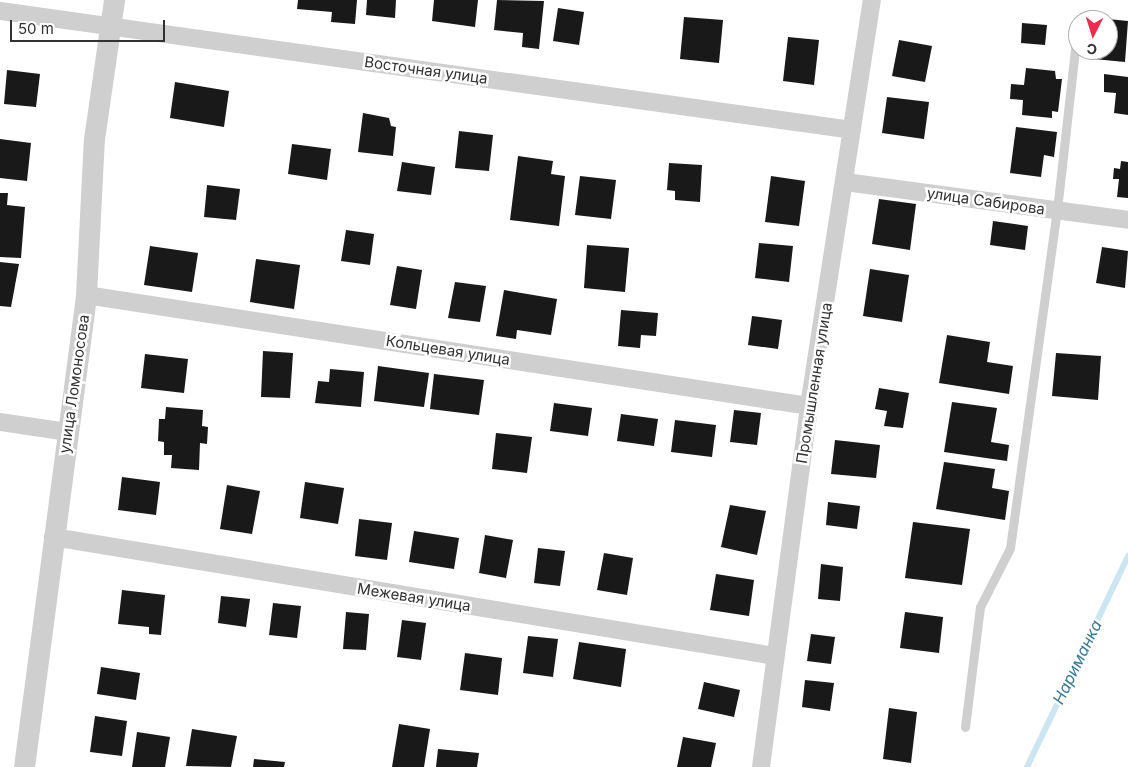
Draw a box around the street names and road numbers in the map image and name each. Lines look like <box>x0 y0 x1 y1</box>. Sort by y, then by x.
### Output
street label: Восточная улица <box>363 52 489 88</box>
street label: улица Сабирова <box>926 184 1046 218</box>
street label: Промышленная улица <box>792 301 836 465</box>
street label: улица Ломоносова <box>55 313 93 455</box>
street label: Кольцевая улица <box>385 331 511 369</box>
street label: Межевая улица <box>356 579 472 615</box>

